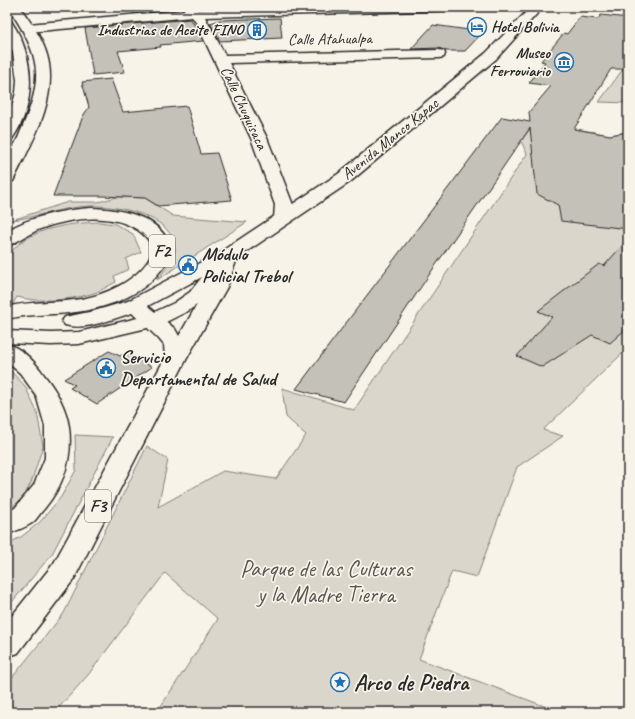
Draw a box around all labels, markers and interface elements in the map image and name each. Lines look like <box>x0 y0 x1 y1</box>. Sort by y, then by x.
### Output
hotel icon: Hotel Bolivia <box>466 16 488 38</box>
place label: Hotel Bolivia <box>491 17 560 37</box>
building icon: Industrias de Aceite FINO <box>246 19 268 41</box>
place label: Industrias de Aceite FINO <box>97 20 245 40</box>
street label: Calle Atahualpa <box>288 28 374 50</box>
place label: Museo Ferroviario <box>490 43 551 81</box>
museum icon: Museo Ferroviario <box>553 51 575 73</box>
street label: Calle Chuquisaca <box>216 63 272 154</box>
street label: Avenida Manco Kapac <box>337 93 444 184</box>
road number: F2 <box>149 235 175 267</box>
place label: Módulo Policial Trebol <box>202 242 294 288</box>
public building icon: Módulo Policial Trebol <box>177 254 199 276</box>
place label: Servicio Departamental de Salud <box>120 345 279 391</box>
public building icon: Servicio Departamental de Salud <box>95 357 117 379</box>
road number: F3 <box>85 490 111 522</box>
park label: Parque de las Culturas y la Madre Tierra <box>240 554 414 609</box>
place label: Arco de Piedra <box>354 668 470 697</box>
place icon: Arco de Piedra <box>329 671 351 693</box>

